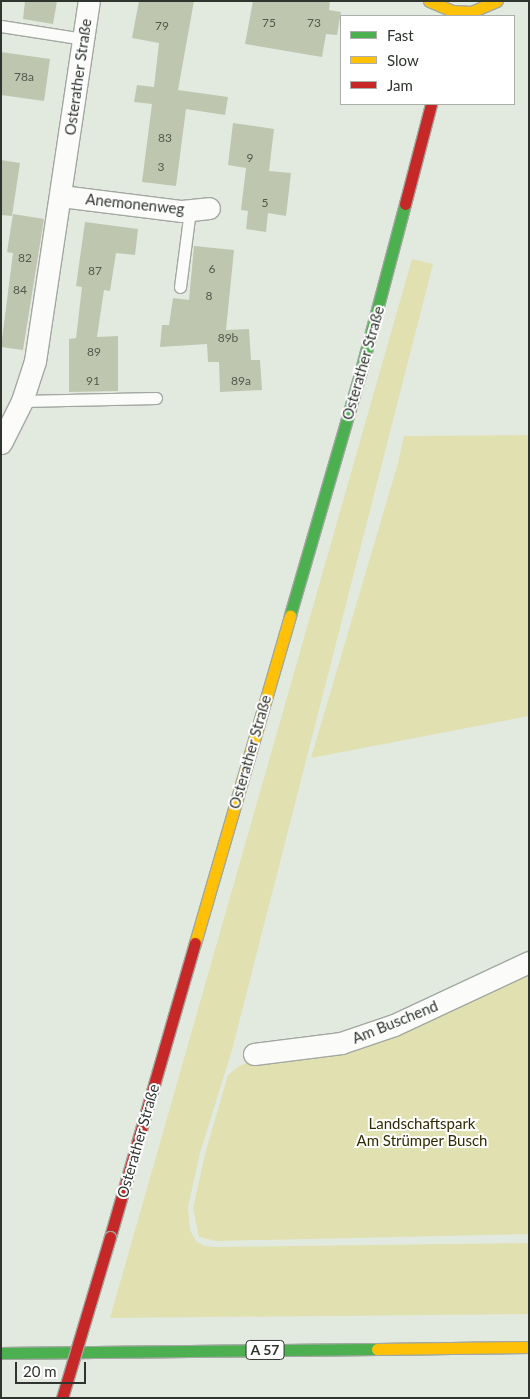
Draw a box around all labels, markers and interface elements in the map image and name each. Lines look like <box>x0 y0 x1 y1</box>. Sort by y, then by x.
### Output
legend <box>340 15 515 105</box>
house number: 75 <box>262 16 276 30</box>
house number: 73 <box>307 16 321 30</box>
street label: Osterather Straße <box>61 17 95 137</box>
house number: 79 <box>155 19 169 33</box>
text: Fast <box>387 26 414 44</box>
text: Slow <box>387 51 419 69</box>
house number: 78a <box>14 70 34 84</box>
text: Jam <box>387 76 413 94</box>
house number: 83 <box>158 131 172 145</box>
house number: 9 <box>247 151 253 165</box>
house number: 3 <box>158 160 164 174</box>
street label: Anemonenweg <box>85 190 185 218</box>
house number: 5 <box>262 196 268 210</box>
house number: 82 <box>18 251 32 265</box>
house number: 6 <box>209 262 215 276</box>
house number: 87 <box>88 264 102 278</box>
house number: 84 <box>13 283 27 297</box>
house number: 8 <box>206 289 212 303</box>
street label: Osterather Straße <box>338 304 388 422</box>
house number: 89b <box>218 331 238 345</box>
house number: 89 <box>87 345 101 359</box>
house number: 91 <box>86 374 100 388</box>
house number: 89a <box>231 374 251 388</box>
street label: Osterather Straße <box>225 693 275 811</box>
street label: Am Buschend <box>349 997 441 1047</box>
street label: Osterather Straße <box>113 1082 163 1200</box>
park label: Landschaftspark Am Strümper Busch <box>356 1114 488 1149</box>
road number: A 57 <box>245 1338 285 1362</box>
scale bar <box>18 1352 89 1384</box>
text: 20 m <box>23 1362 57 1380</box>

